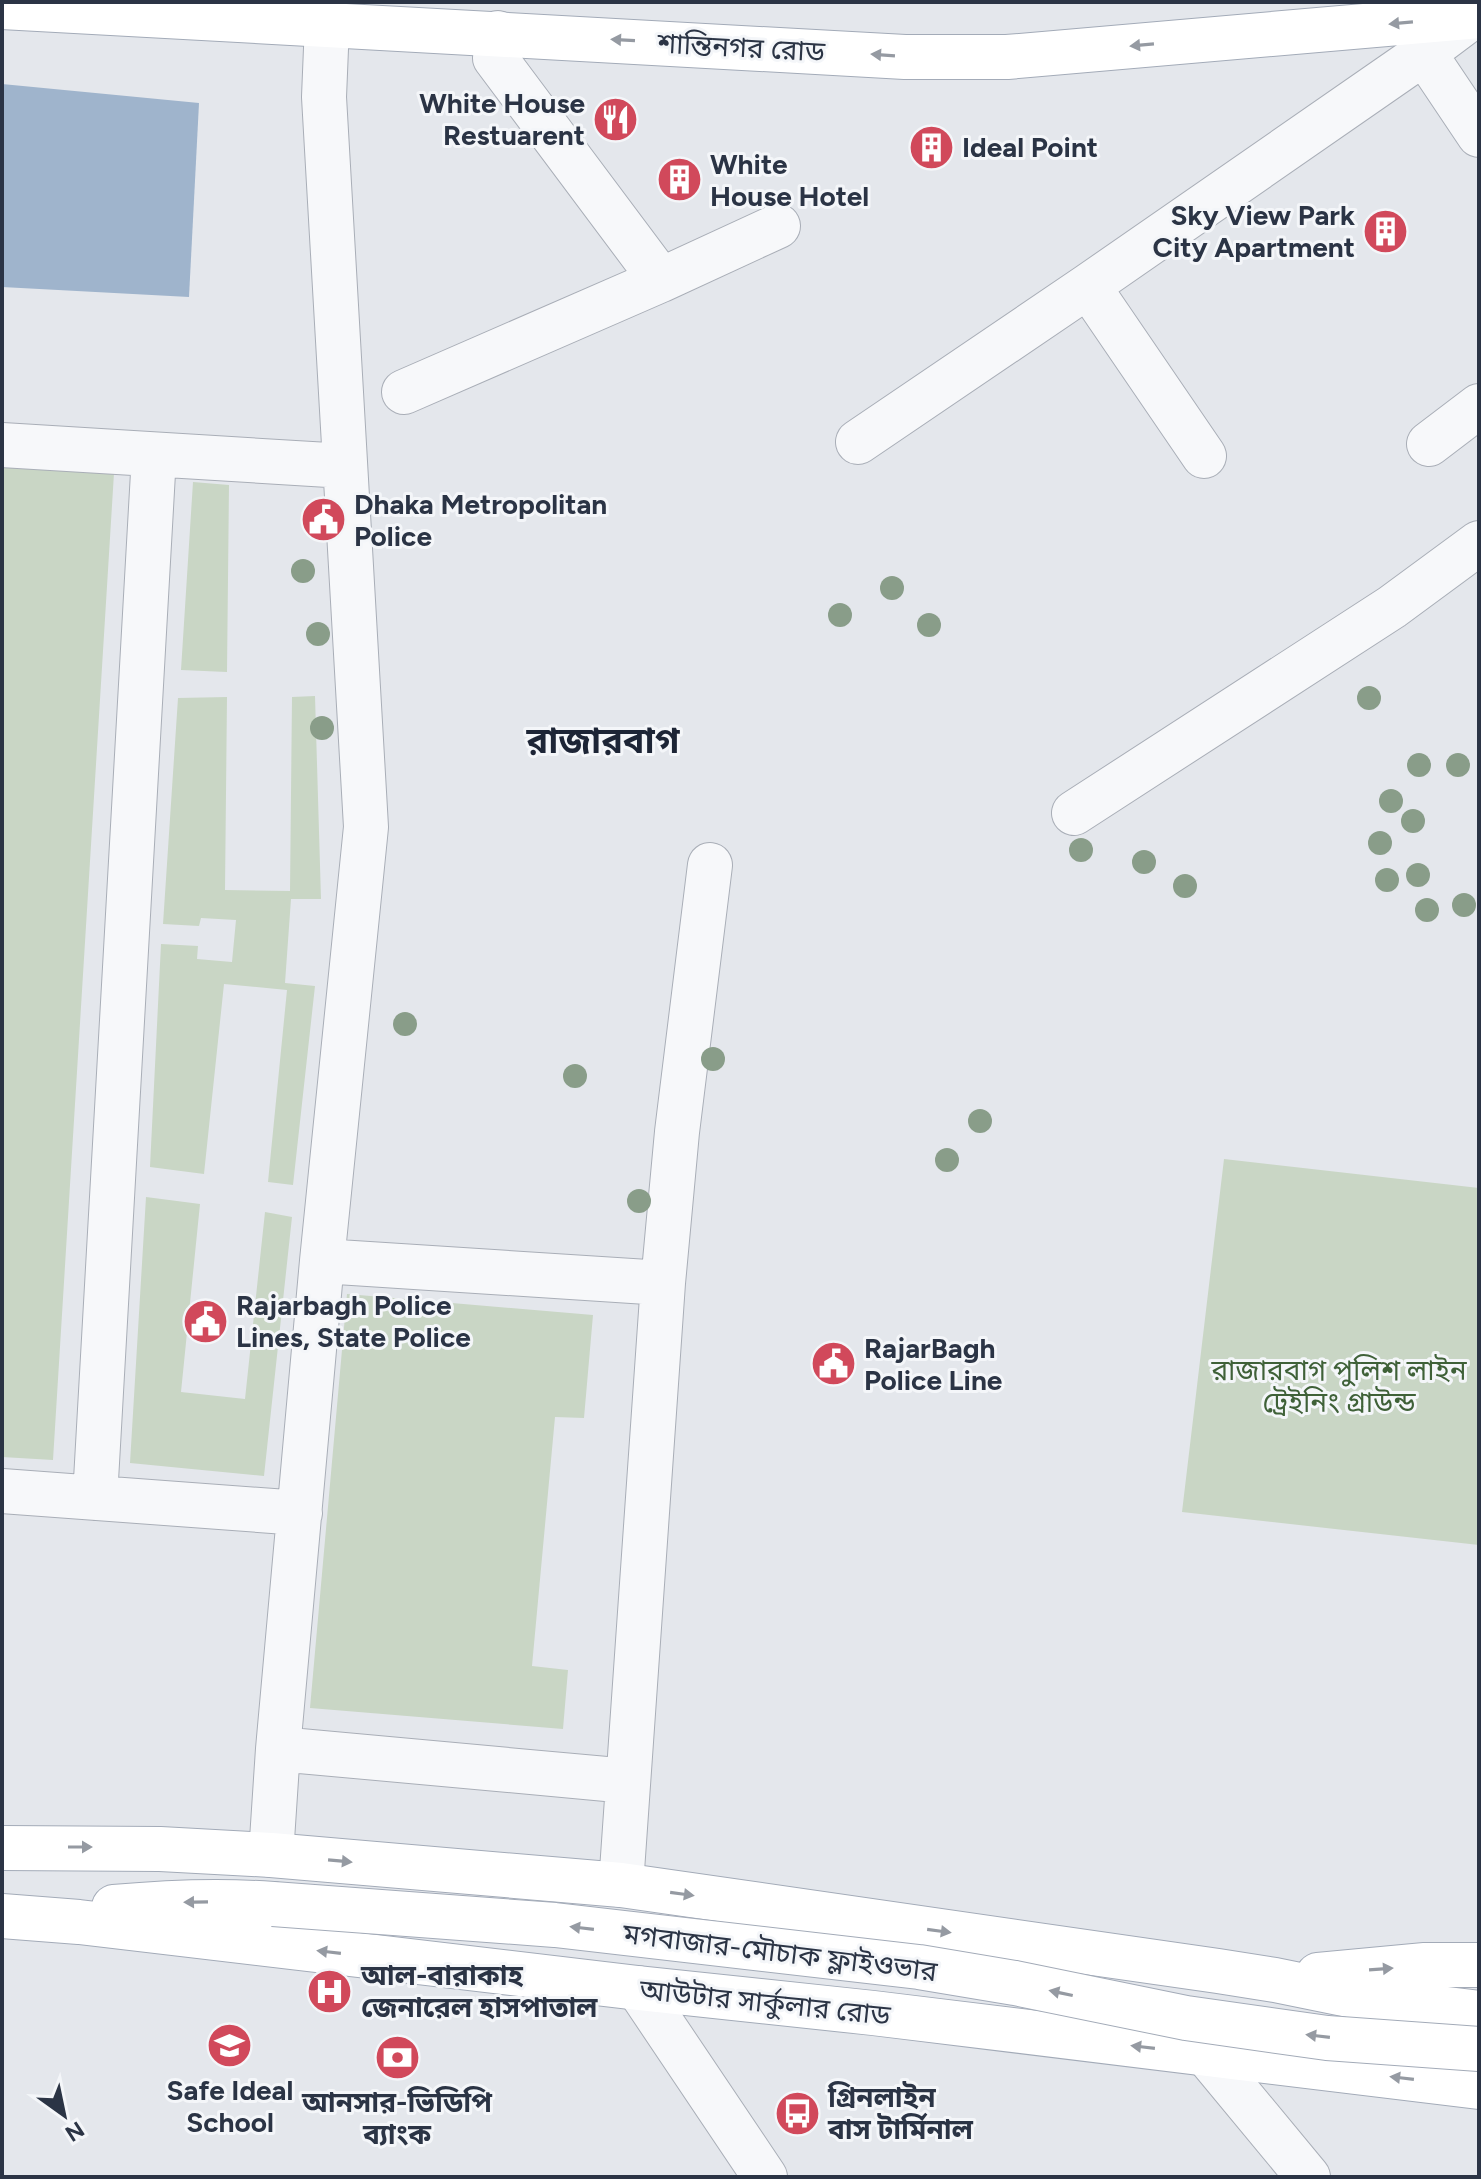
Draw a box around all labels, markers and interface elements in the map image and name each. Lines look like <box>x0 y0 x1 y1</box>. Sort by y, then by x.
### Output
one-way arrow <box>1388 16 1413 29</box>
street label: শান্তিনগর রোড <box>655 26 827 68</box>
one-way arrow <box>610 33 635 46</box>
one-way arrow <box>1129 39 1154 52</box>
one-way arrow <box>870 48 895 61</box>
place label: White House Restuarent <box>419 86 585 152</box>
restaurant icon: White House Restuarent <box>592 95 640 143</box>
building icon: Ideal Point <box>907 123 955 171</box>
place label: Ideal Point <box>962 130 1098 164</box>
place label: White House Hotel <box>710 147 869 213</box>
building icon: White House Hotel <box>655 156 703 204</box>
place label: Sky View Park City Apartment <box>1153 198 1355 264</box>
building icon: Sky View Park City Apartment <box>1362 207 1410 255</box>
place label: Dhaka Metropolitan Police <box>354 487 607 553</box>
public building icon: Dhaka Metropolitan Police <box>299 496 347 544</box>
district label: রাজারবাগ <box>526 719 681 762</box>
place label: Rajarbagh Police Lines, State Police <box>236 1288 471 1354</box>
public building icon: Rajarbagh Police Lines, State Police <box>181 1297 229 1345</box>
place label: RajarBagh Police Line <box>864 1331 1002 1397</box>
public building icon: RajarBagh Police Line <box>809 1340 857 1388</box>
park label: রাজারবাগ পুলিশ লাইন ট্রেইনিং গ্রাউন্ড <box>1210 1353 1468 1419</box>
one-way arrow <box>68 1841 93 1853</box>
one-way arrow <box>327 1855 352 1868</box>
one-way arrow <box>670 1888 695 1901</box>
one-way arrow <box>183 1895 208 1908</box>
street label: মগবাজার-মৌচাক ফ্লাইওভার <box>620 1916 939 1988</box>
one-way arrow <box>569 1922 594 1935</box>
one-way arrow <box>927 1925 952 1938</box>
one-way arrow <box>316 1945 341 1958</box>
place label: আল-বারাকাহ জেনারেল হাসপাতাল <box>360 1958 598 2024</box>
one-way arrow <box>1369 1962 1394 1975</box>
hospital icon: আল-বারাকাহ জেনারেল হাসপাতাল <box>306 1967 354 2015</box>
street label: আউটার সার্কুলার রোড <box>637 1972 893 2032</box>
one-way arrow <box>1049 1986 1074 1999</box>
school or university icon: Safe Ideal School <box>206 2022 254 2070</box>
one-way arrow <box>1305 2030 1330 2043</box>
bank icon: আনসার-ভিডিপি ব্যাংক <box>373 2034 421 2082</box>
one-way arrow <box>1131 2040 1156 2053</box>
one-way arrow <box>1389 2071 1414 2084</box>
place label: Safe Ideal School <box>167 2073 293 2139</box>
north arrow <box>24 2075 104 2155</box>
place label: গ্রিনলাইন বাস টার্মিনাল <box>827 2080 974 2146</box>
place label: আনসার-ভিডিপি ব্যাংক <box>301 2085 492 2151</box>
bus stop icon: গ্রিনলাইন বাস টার্মিনাল <box>773 2089 821 2137</box>
text: N <box>60 2115 89 2147</box>

